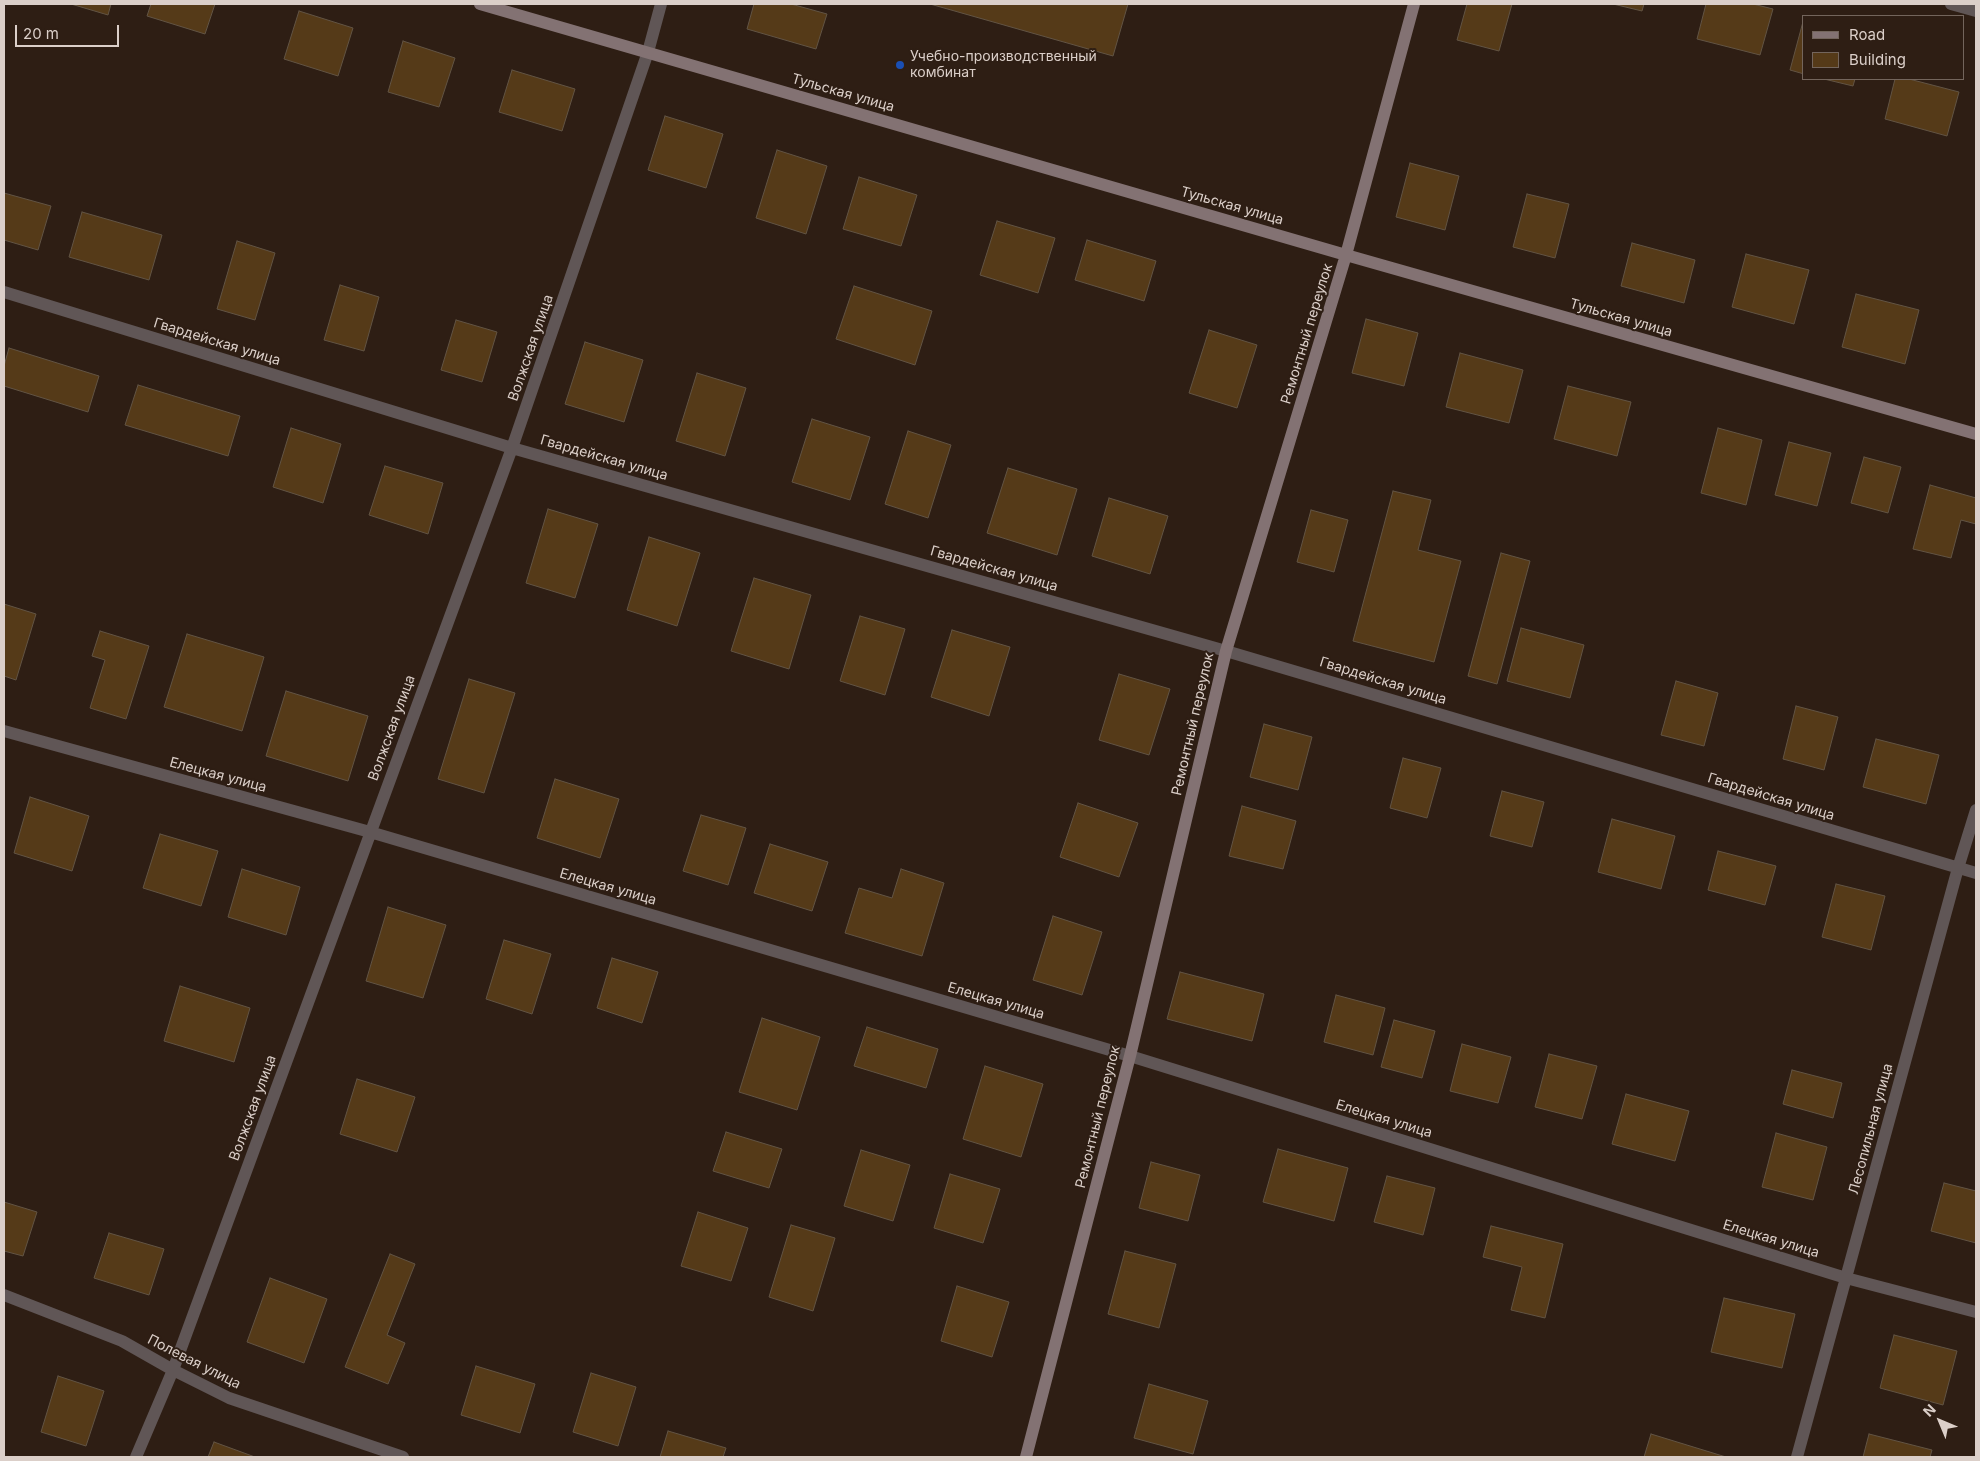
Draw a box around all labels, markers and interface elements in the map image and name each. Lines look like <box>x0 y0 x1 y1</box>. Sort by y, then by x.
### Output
scale bar <box>18 15 121 47</box>
legend <box>1802 15 1965 80</box>
text: 20 m <box>23 24 59 43</box>
text: Road <box>1849 25 1885 44</box>
place label: Учебно-производственный комбинат <box>910 49 1097 82</box>
text: Building <box>1849 50 1906 69</box>
marker: Учебно-производственный комбинат <box>894 59 906 71</box>
street label: Тульская улица <box>790 70 896 116</box>
street label: Тульская улица <box>1179 183 1285 229</box>
street label: Ремонтный переулок <box>1278 262 1336 406</box>
street label: Волжская улица <box>505 293 557 403</box>
street label: Тульская улица <box>1568 295 1674 341</box>
street label: Гвардейская улица <box>152 315 282 369</box>
street label: Гвардейская улица <box>538 432 670 484</box>
street label: Гвардейская улица <box>928 543 1060 595</box>
street label: Ремонтный переулок <box>1168 651 1218 797</box>
street label: Гвардейская улица <box>1318 654 1448 708</box>
street label: Волжская улица <box>365 673 419 783</box>
street label: Елецкая улица <box>168 754 268 796</box>
street label: Гвардейская улица <box>1706 770 1836 824</box>
street label: Елецкая улица <box>558 865 658 909</box>
street label: Елецкая улица <box>946 979 1046 1023</box>
street label: Ремонтный переулок <box>1072 1044 1124 1190</box>
street label: Волжская улица <box>226 1053 280 1163</box>
street label: Лесопильная улица <box>1845 1062 1897 1196</box>
street label: Елецкая улица <box>1334 1096 1434 1142</box>
street label: Елецкая улица <box>1721 1216 1821 1262</box>
street label: Полевая улица <box>145 1331 243 1393</box>
north arrow <box>1915 1396 1965 1446</box>
text: N <box>1919 1400 1939 1420</box>

